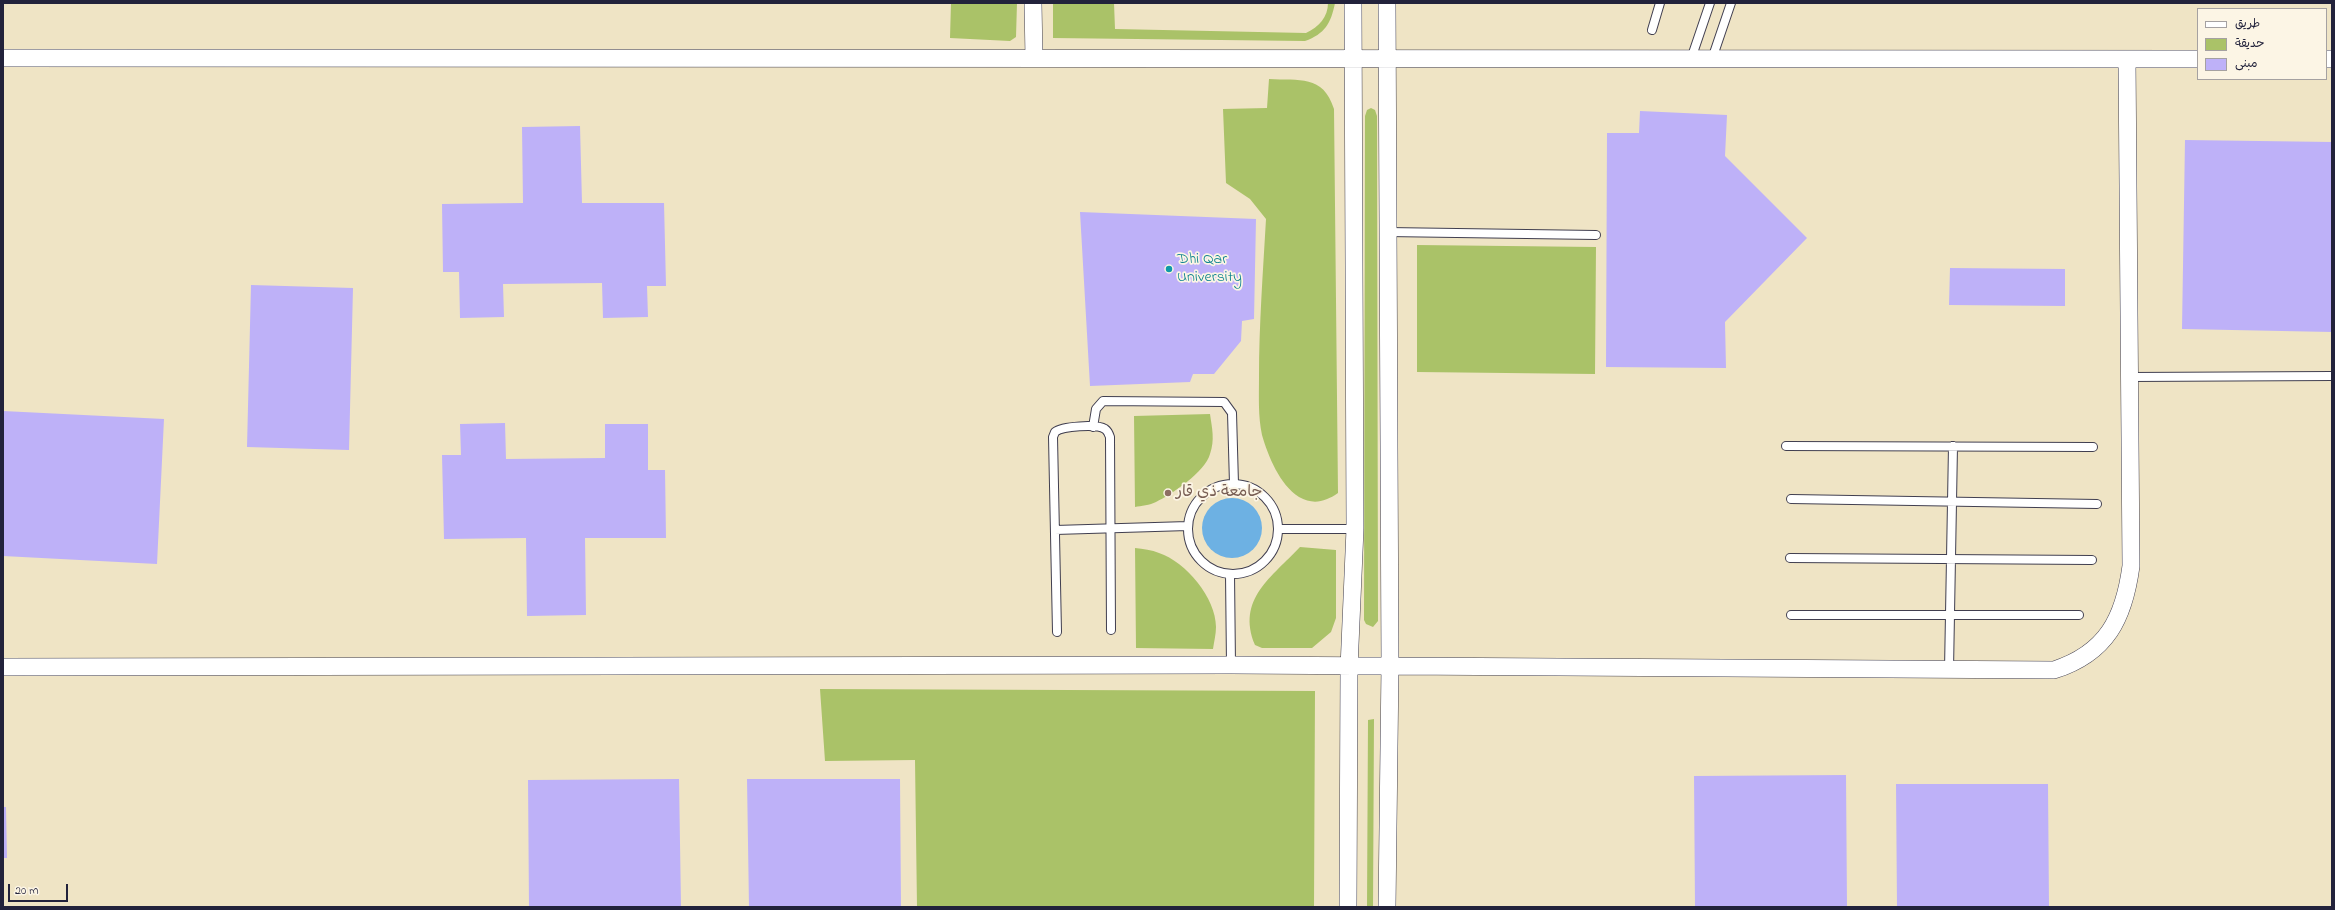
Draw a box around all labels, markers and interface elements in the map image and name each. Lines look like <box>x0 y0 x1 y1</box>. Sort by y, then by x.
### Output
legend <box>2197 8 2327 80</box>
text: طريق <box>2235 15 2260 33</box>
text: حديقة <box>2235 35 2264 53</box>
text: مبنى <box>2235 55 2258 73</box>
place label: Dhi Qar University <box>1177 250 1242 288</box>
marker: Dhi Qar University <box>1164 264 1174 274</box>
place label: جامعة ذي قار <box>1176 483 1263 503</box>
marker: جامعة ذي قار <box>1163 488 1173 498</box>
scale bar <box>10 876 70 902</box>
text: 20 m <box>15 882 38 900</box>

